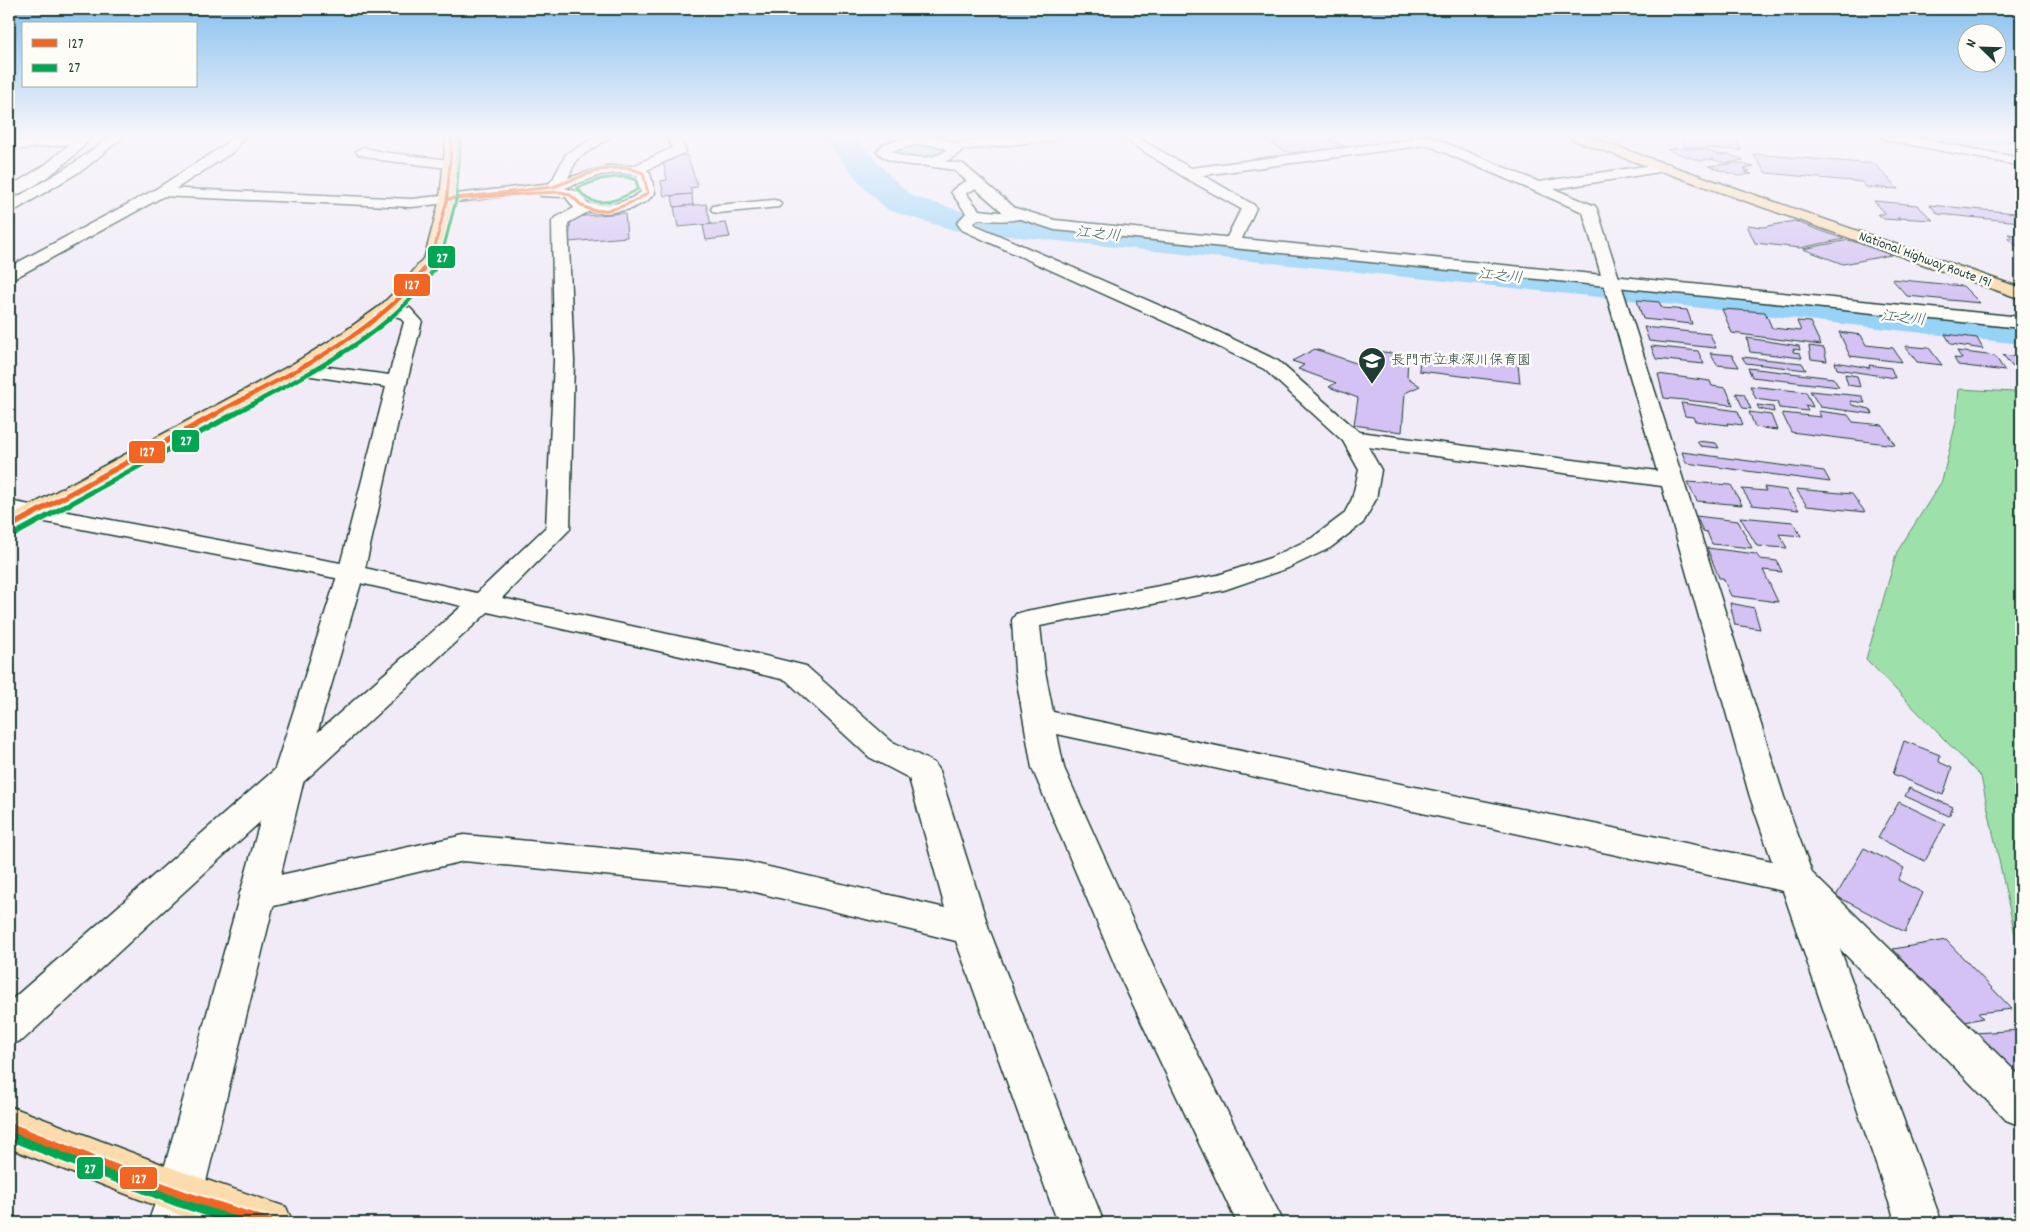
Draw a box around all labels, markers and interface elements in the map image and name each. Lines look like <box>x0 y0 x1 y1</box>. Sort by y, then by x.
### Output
legend <box>22 22 198 88</box>
north arrow <box>1958 22 2008 72</box>
text: 127 <box>68 34 84 56</box>
text: N <box>1961 37 1982 51</box>
text: 27 <box>68 58 81 80</box>
water label: 江之川 <box>1074 222 1122 248</box>
street label: National Highway Route 191 <box>1856 227 1994 293</box>
line badge: 27 <box>427 245 456 269</box>
text: 27 <box>436 249 448 269</box>
water label: 江之川 <box>1476 264 1524 290</box>
line badge: 127 <box>393 273 431 297</box>
text: 127 <box>405 276 420 296</box>
water label: 江之川 <box>1879 306 1927 332</box>
school or university icon: 長門市立東深川保育園 <box>1357 346 1387 385</box>
place label: 長門市立東深川保育園 <box>1391 351 1531 371</box>
line badge: 27 <box>171 429 200 453</box>
text: 27 <box>180 432 192 452</box>
line badge: 127 <box>128 440 166 464</box>
text: 127 <box>140 443 155 463</box>
line badge: 27 <box>76 1156 104 1180</box>
text: 27 <box>84 1160 96 1180</box>
line badge: 127 <box>119 1166 158 1190</box>
text: 127 <box>132 1170 147 1190</box>

